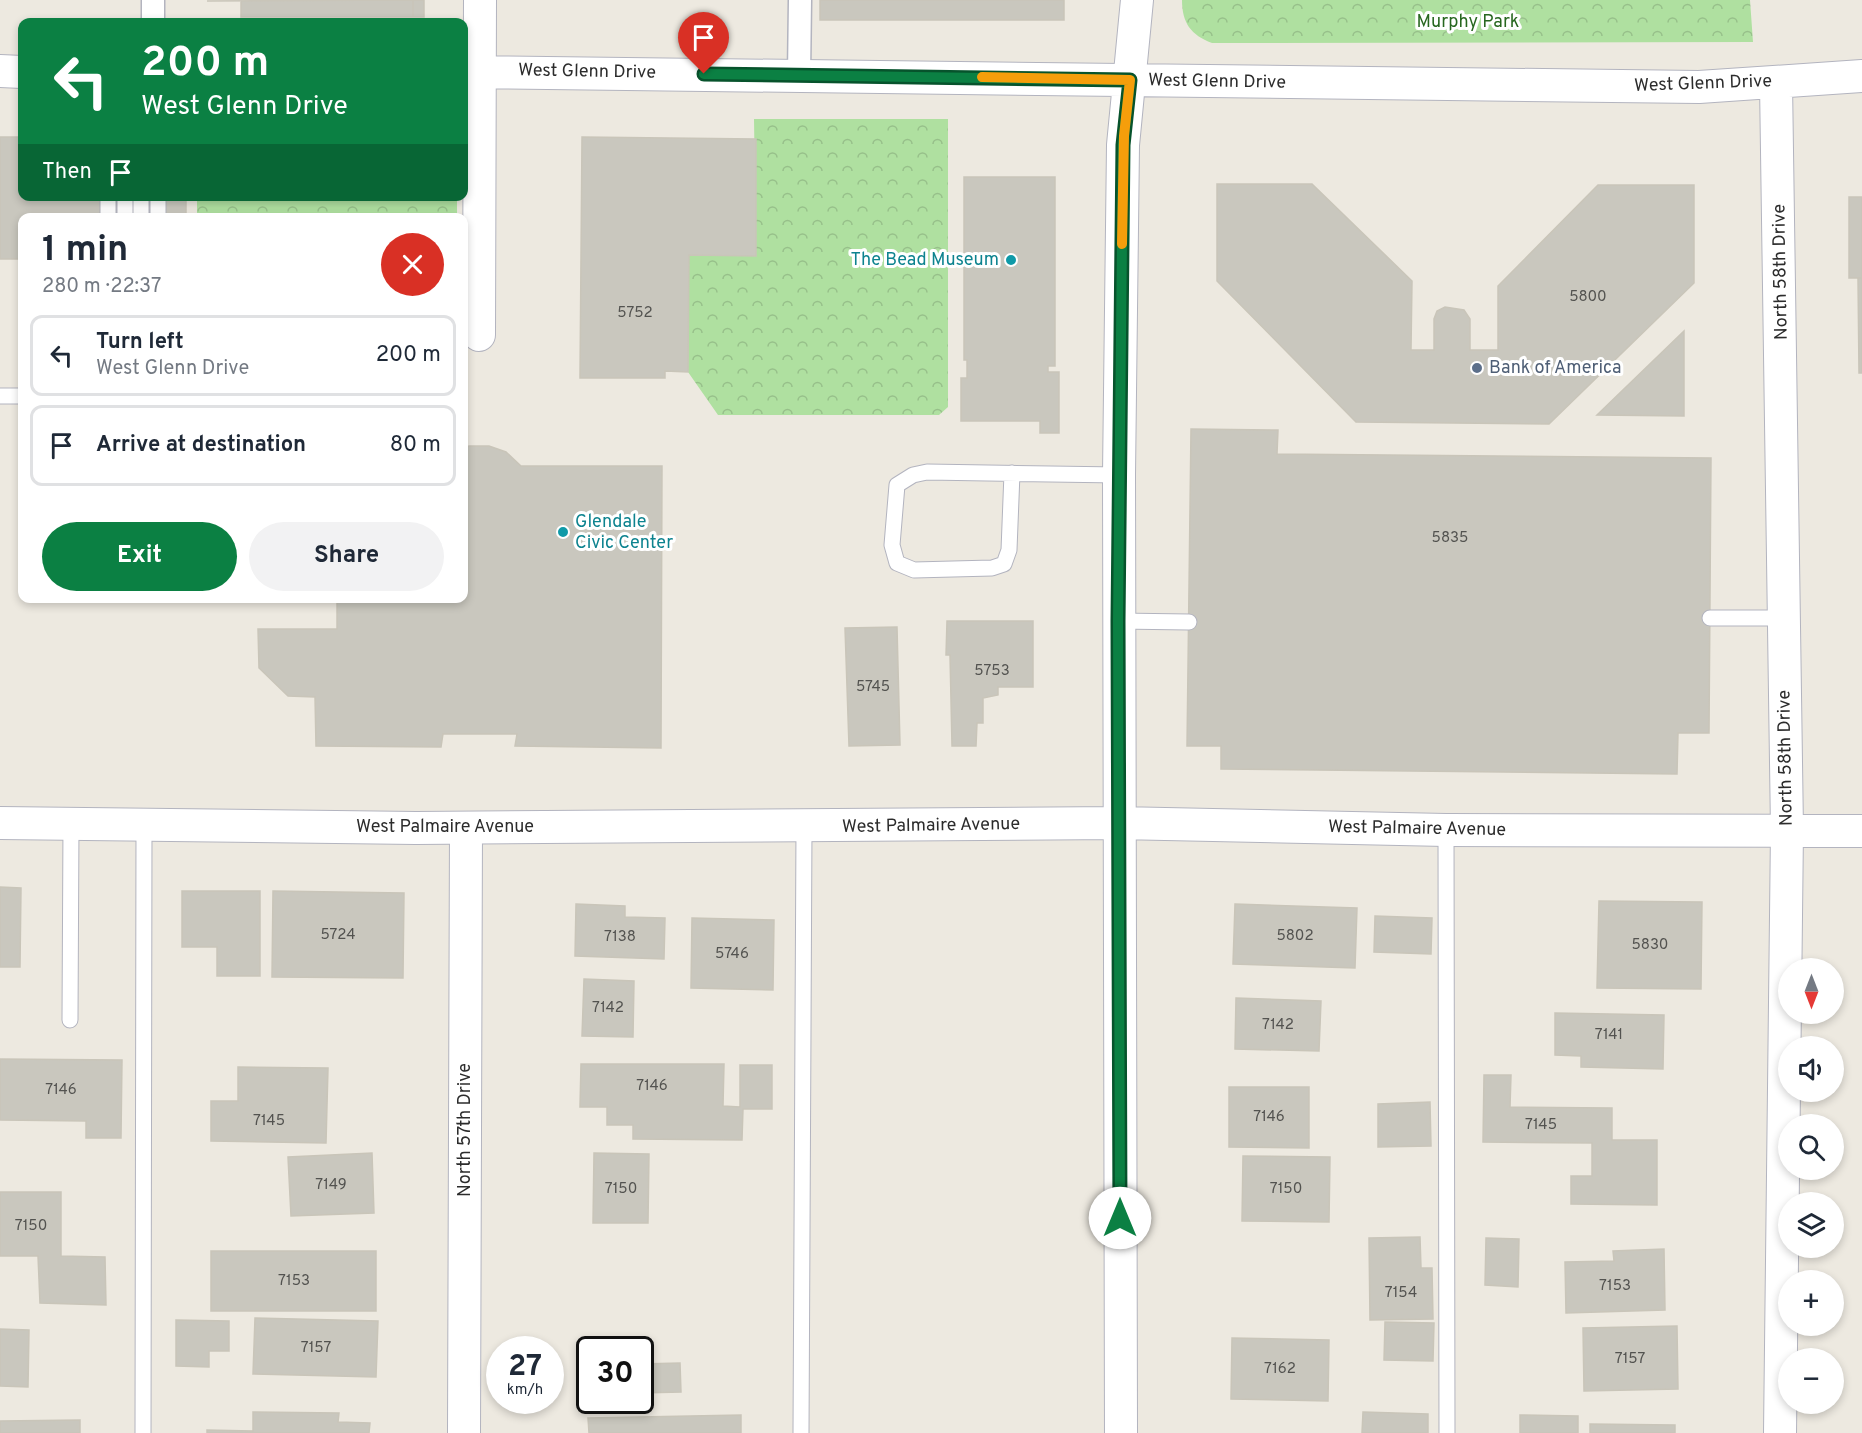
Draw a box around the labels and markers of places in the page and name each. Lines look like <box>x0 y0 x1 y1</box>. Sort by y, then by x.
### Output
pin <box>678 12 729 74</box>
place label: The Bead Museum <box>850 249 999 272</box>
marker: The Bead Museum <box>1004 253 1018 267</box>
place label: Bank of America <box>1489 357 1621 380</box>
marker: Bank of America <box>1470 361 1484 375</box>
place label: Glendale Civic Center <box>575 511 673 555</box>
marker: Glendale Civic Center <box>556 525 570 539</box>

